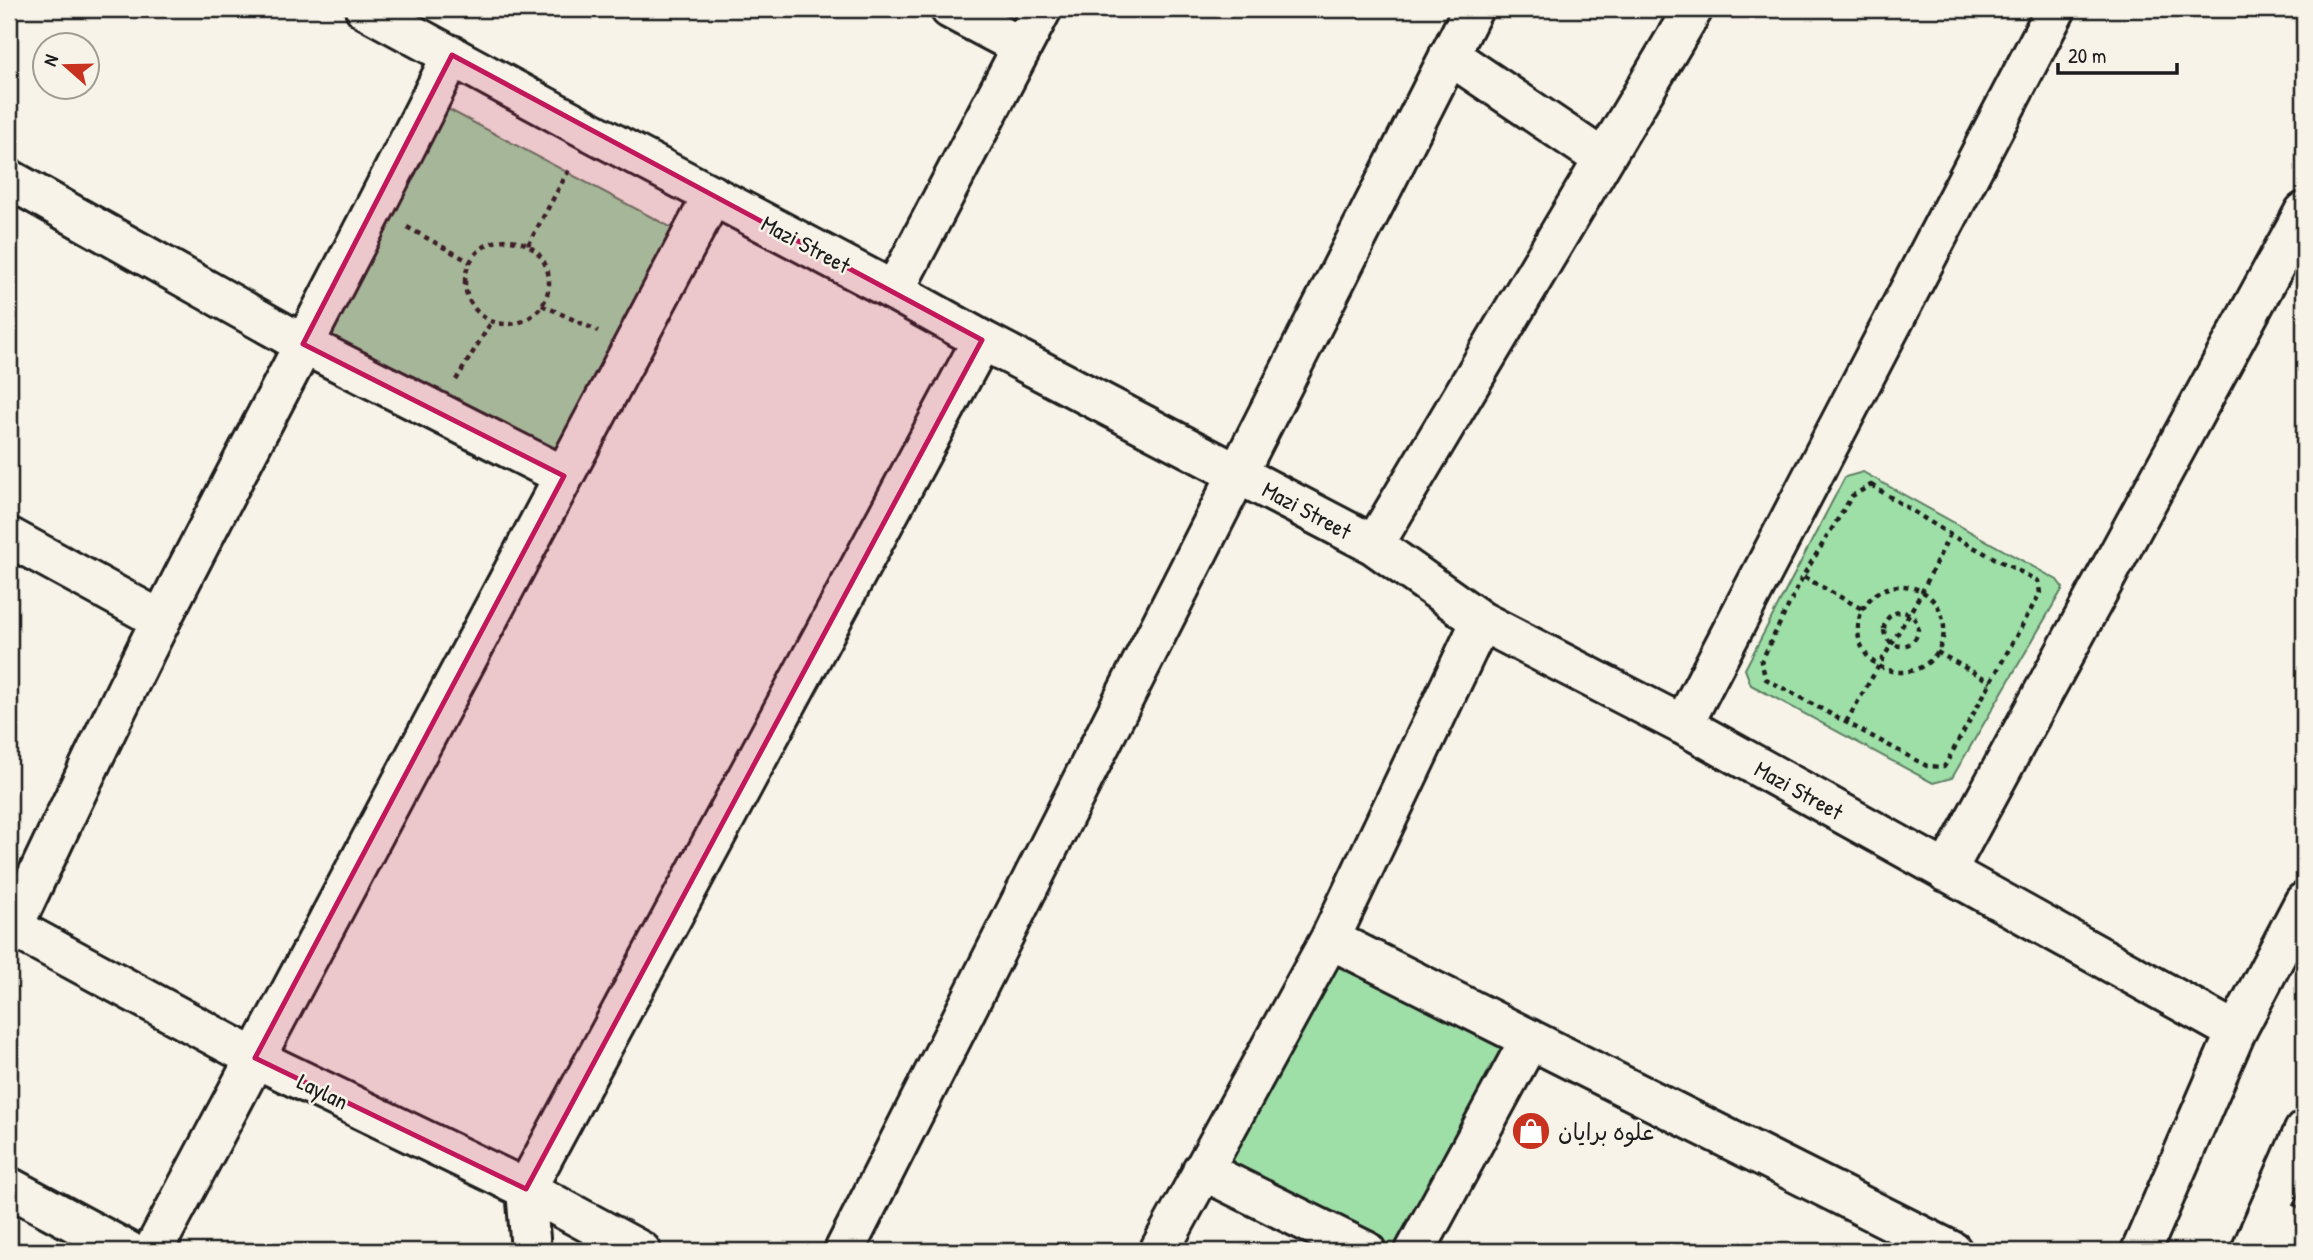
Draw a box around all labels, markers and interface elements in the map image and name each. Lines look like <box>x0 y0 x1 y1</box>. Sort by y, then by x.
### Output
north arrow <box>32 32 102 102</box>
scale bar <box>2058 32 2176 76</box>
text: 20 m <box>2068 41 2106 70</box>
text: N <box>36 51 64 69</box>
street label: Mazi Street <box>756 208 857 281</box>
street label: Mazi Street <box>1257 474 1358 547</box>
street label: Mazi Street <box>1749 753 1850 827</box>
street label: Laylan <box>292 1065 354 1117</box>
shop icon: علوه برايان <box>1510 1110 1552 1152</box>
place label: علوه برايان <box>1558 1116 1656 1147</box>

